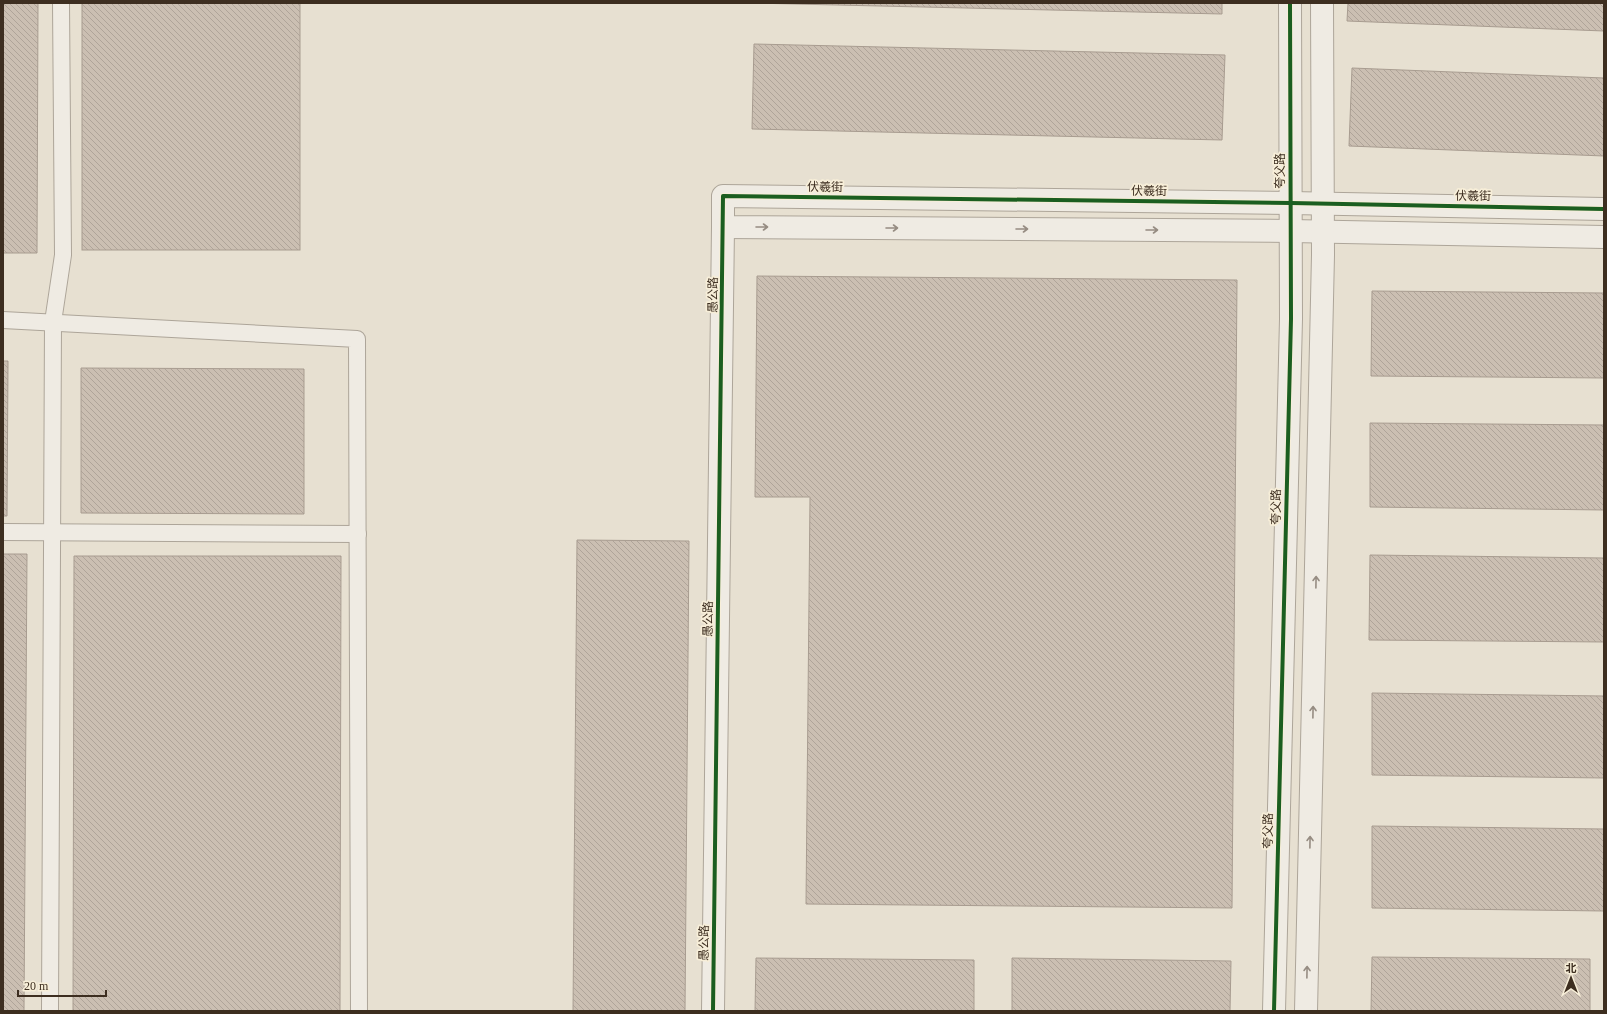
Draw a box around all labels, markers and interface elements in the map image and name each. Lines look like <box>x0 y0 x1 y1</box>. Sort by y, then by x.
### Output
street label: 夸父路 <box>1273 153 1287 189</box>
street label: 伏羲街 <box>807 180 843 194</box>
street label: 伏羲街 <box>1131 184 1167 198</box>
street label: 伏羲街 <box>1455 189 1491 203</box>
one-way arrow <box>755 223 768 231</box>
one-way arrow <box>885 224 898 232</box>
one-way arrow <box>1015 225 1028 233</box>
one-way arrow <box>1145 226 1158 234</box>
street label: 愚公路 <box>706 277 720 313</box>
street label: 夸父路 <box>1269 489 1283 525</box>
one-way arrow <box>1312 576 1320 589</box>
street label: 愚公路 <box>701 601 715 637</box>
one-way arrow <box>1309 706 1317 719</box>
street label: 夸父路 <box>1261 813 1275 849</box>
one-way arrow <box>1306 836 1314 849</box>
street label: 愚公路 <box>697 925 711 961</box>
north arrow <box>1551 958 1591 998</box>
text: 北 <box>1566 962 1577 974</box>
one-way arrow <box>1303 966 1311 979</box>
scale bar <box>18 972 106 998</box>
text: 20 m <box>24 979 49 993</box>

